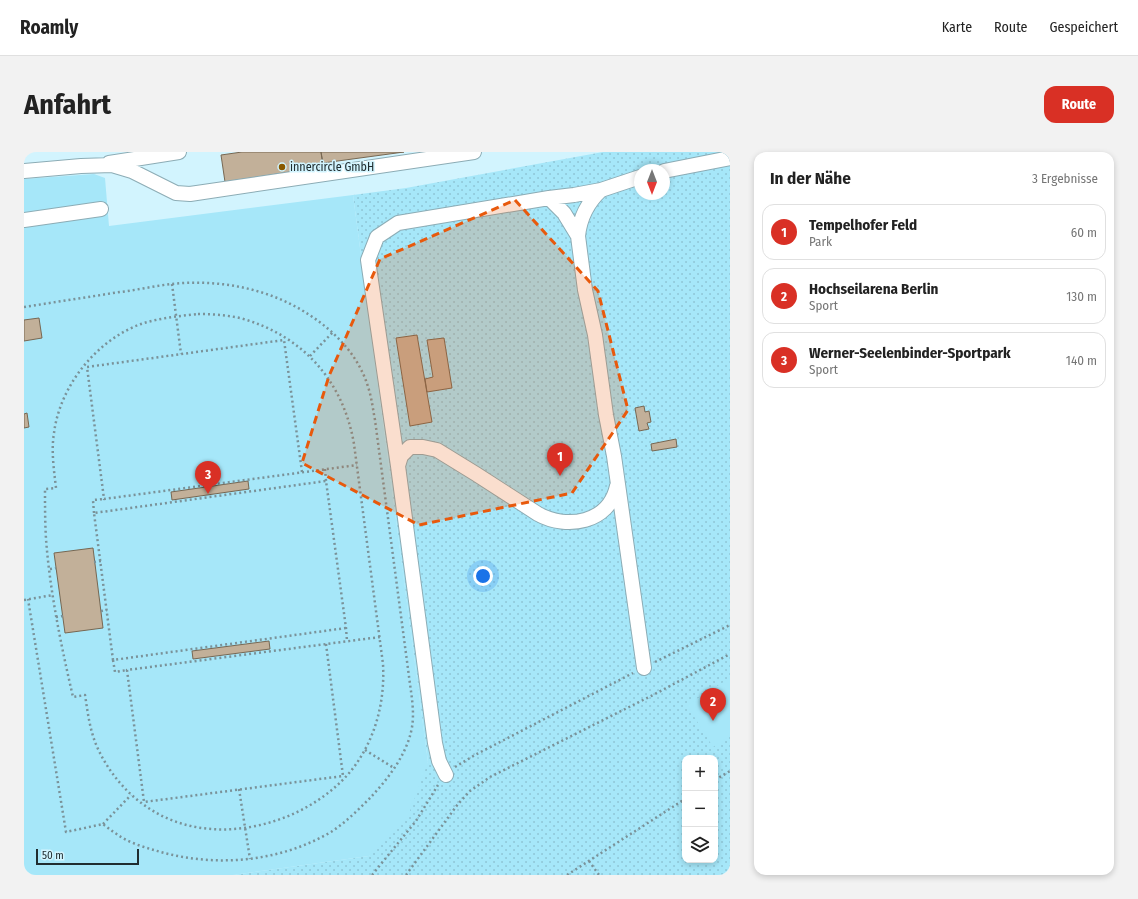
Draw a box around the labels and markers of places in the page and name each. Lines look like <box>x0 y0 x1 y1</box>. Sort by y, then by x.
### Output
place label: innercircle GmbH <box>290 160 374 174</box>
marker: innercircle GmbH <box>277 162 287 172</box>
pin: 1 <box>547 443 573 476</box>
pin: 3 <box>195 461 221 494</box>
pin: 2 <box>700 688 726 721</box>

